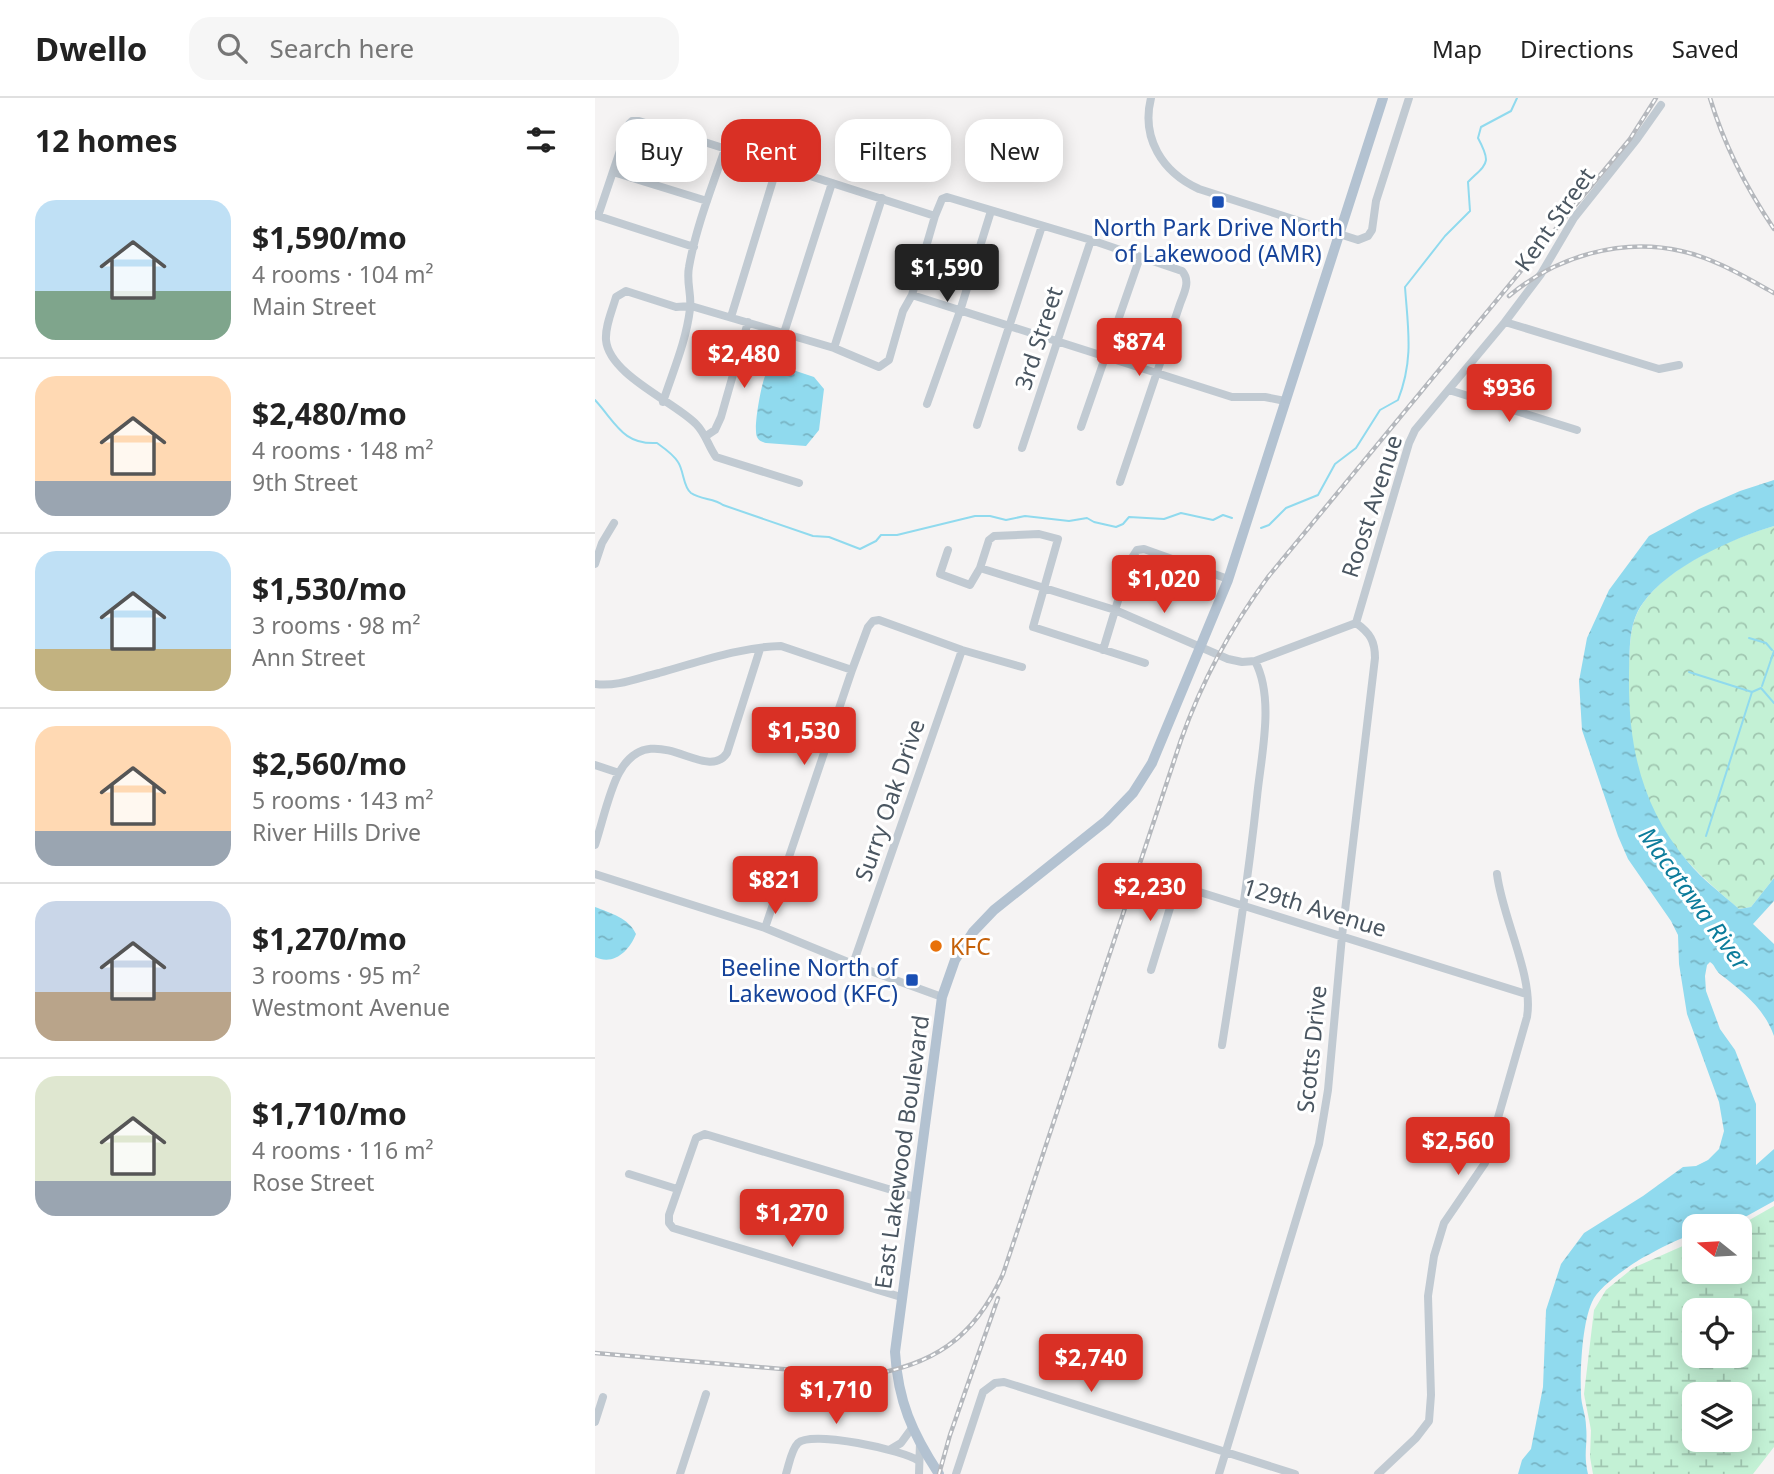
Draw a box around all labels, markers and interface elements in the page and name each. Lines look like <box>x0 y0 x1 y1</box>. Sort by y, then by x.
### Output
search box <box>189 17 679 80</box>
text: Dwello <box>35 26 147 71</box>
icon: search <box>213 29 251 67</box>
text: Search here <box>269 30 414 66</box>
text: Map <box>1432 32 1482 65</box>
text: Directions <box>1520 32 1634 65</box>
text: Saved <box>1672 32 1739 65</box>
chip: Buy <box>616 119 707 182</box>
chip: Rent <box>721 119 821 182</box>
chip: Filters <box>835 119 951 182</box>
chip: New <box>965 119 1063 182</box>
text: 12 homes <box>35 120 178 161</box>
icon: filters <box>522 121 560 159</box>
street label: Kent Street <box>1506 161 1602 277</box>
marker: North Park Drive North of Lakewood (AMR) <box>1210 194 1226 210</box>
place label: North Park Drive North of Lakewood (AMR) <box>1093 211 1343 269</box>
text: $1,590/mo <box>252 217 407 258</box>
icon: home <box>91 228 175 312</box>
pin: $1,590 <box>890 244 1004 304</box>
text: $1,590 <box>911 251 983 283</box>
text: 4 rooms · 104 m² <box>252 258 434 290</box>
street label: 3rd Street <box>1006 282 1070 394</box>
text: Main Street <box>252 290 376 322</box>
pin: $874 <box>1098 318 1180 378</box>
text: $874 <box>1113 325 1165 357</box>
pin: $2,480 <box>687 330 801 390</box>
text: $2,480 <box>708 337 780 369</box>
pin: $936 <box>1468 364 1550 424</box>
text: $936 <box>1483 371 1535 403</box>
text: $2,480/mo <box>252 393 407 434</box>
icon: home <box>91 404 175 488</box>
street label: Roost Avenue <box>1333 431 1409 581</box>
text: 4 rooms · 148 m² <box>252 434 434 466</box>
text: 9th Street <box>252 466 358 498</box>
pin: $1,020 <box>1107 556 1221 615</box>
text: $1,020 <box>1128 562 1200 594</box>
text: $1,530/mo <box>252 568 407 609</box>
icon: home <box>91 579 175 663</box>
text: 3 rooms · 98 m² <box>252 609 421 641</box>
text: Ann Street <box>252 641 365 673</box>
pin: $1,530 <box>747 708 861 767</box>
text: $1,530 <box>768 714 840 746</box>
street label: Surry Oak Drive <box>846 715 932 885</box>
text: $2,560/mo <box>252 743 407 784</box>
icon: home <box>91 754 175 838</box>
text: 5 rooms · 143 m² <box>252 784 434 816</box>
text: River Hills Drive <box>252 816 421 848</box>
water label: Macatawa River <box>1632 820 1759 978</box>
pin: $821 <box>734 856 816 916</box>
text: $821 <box>749 863 801 895</box>
pin: $2,230 <box>1093 864 1207 923</box>
text: $2,230 <box>1114 870 1186 902</box>
street label: 129th Avenue <box>1239 870 1391 944</box>
text: $1,270/mo <box>252 918 407 959</box>
icon: home <box>91 929 175 1013</box>
place label: KFC <box>950 930 991 962</box>
marker: KFC <box>928 938 944 954</box>
place label: Beeline North of Lakewood (KFC) <box>721 951 899 1009</box>
text: 3 rooms · 95 m² <box>252 959 421 991</box>
marker: Beeline North of Lakewood (KFC) <box>904 972 920 988</box>
street label: Scotts Drive <box>1288 984 1334 1114</box>
text: Westmont Avenue <box>252 991 450 1023</box>
street label: East Lakewood Boulevard <box>866 1013 936 1291</box>
text: $1,710/mo <box>252 1093 407 1134</box>
icon: home <box>91 1104 175 1188</box>
pin: $2,560 <box>1401 1118 1515 1177</box>
text: $2,560 <box>1422 1124 1494 1156</box>
text: 4 rooms · 116 m² <box>252 1134 434 1166</box>
text: Rose Street <box>252 1166 374 1198</box>
pin: $1,270 <box>735 1190 849 1249</box>
text: $1,270 <box>756 1196 828 1228</box>
north arrow <box>1682 1214 1752 1284</box>
map controls <box>1682 1214 1752 1452</box>
button: locate <box>1682 1298 1752 1368</box>
pin: $2,740 <box>1034 1334 1148 1394</box>
text: $2,740 <box>1055 1341 1127 1373</box>
pin: $1,710 <box>779 1366 893 1426</box>
text: $1,710 <box>800 1373 872 1405</box>
button: layers <box>1682 1382 1752 1452</box>

